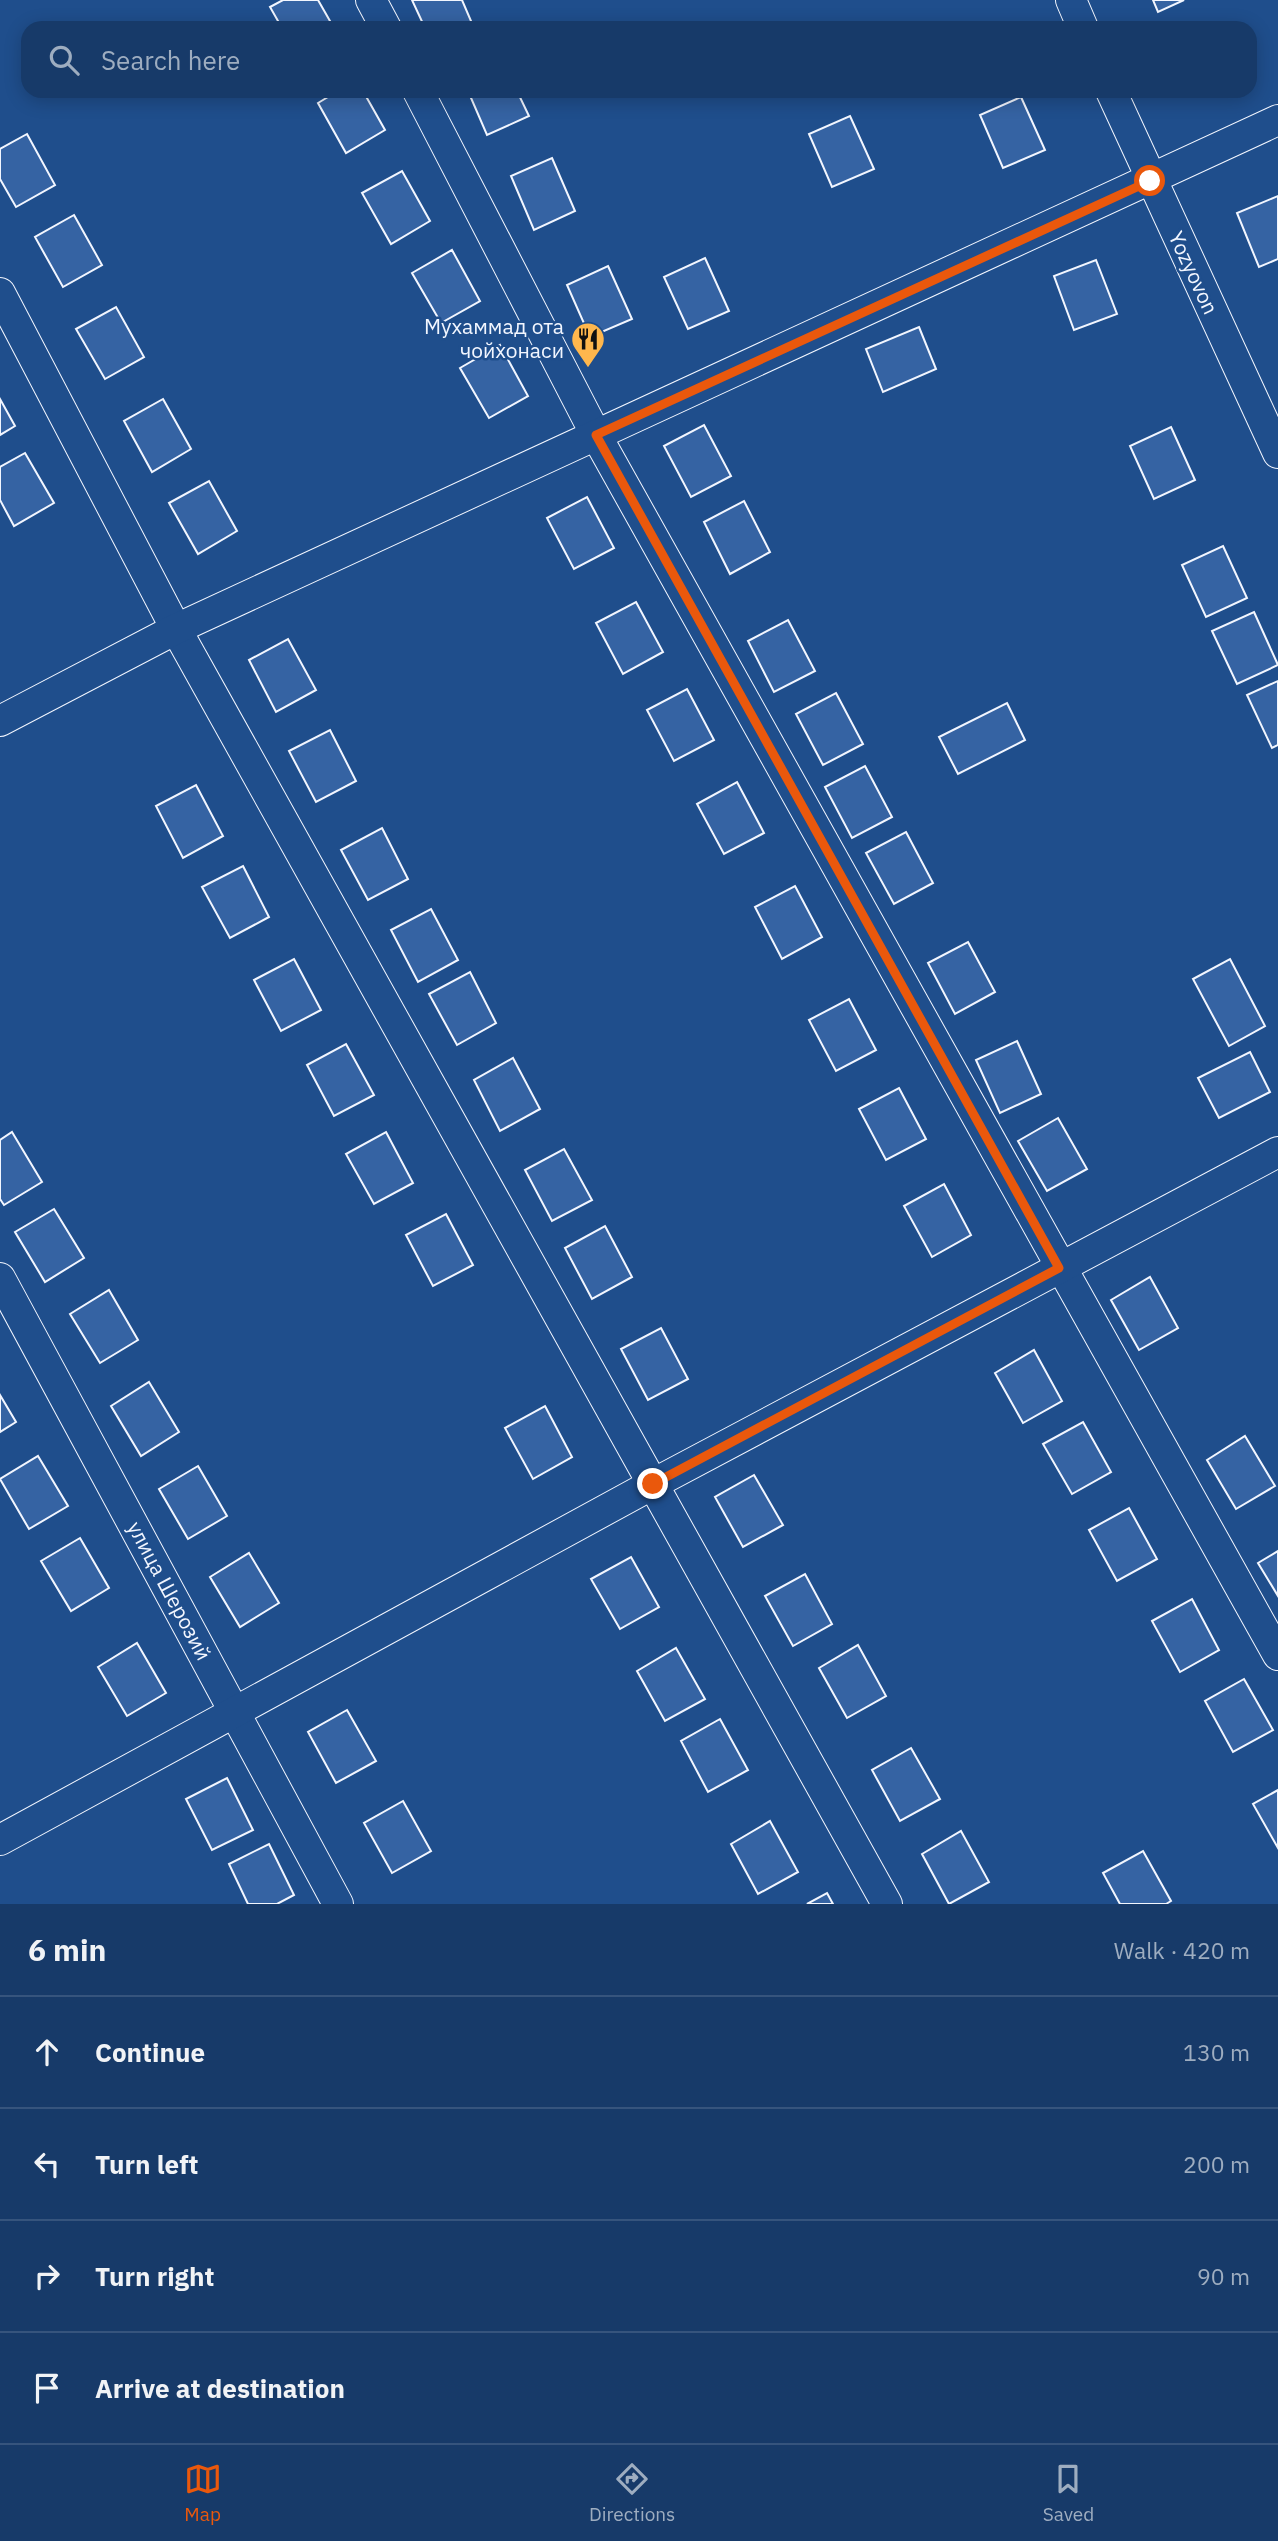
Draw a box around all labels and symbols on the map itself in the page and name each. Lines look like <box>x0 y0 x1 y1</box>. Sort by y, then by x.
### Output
route start <box>1134 165 1165 196</box>
street label: Yozyovon <box>1162 226 1225 319</box>
place label: Мухаммад ота чойхонаси <box>424 312 564 364</box>
restaurant icon: Мухаммад ота чойхонаси <box>569 320 607 369</box>
route end <box>637 1468 668 1499</box>
street label: улица Шерозий <box>121 1516 218 1665</box>

